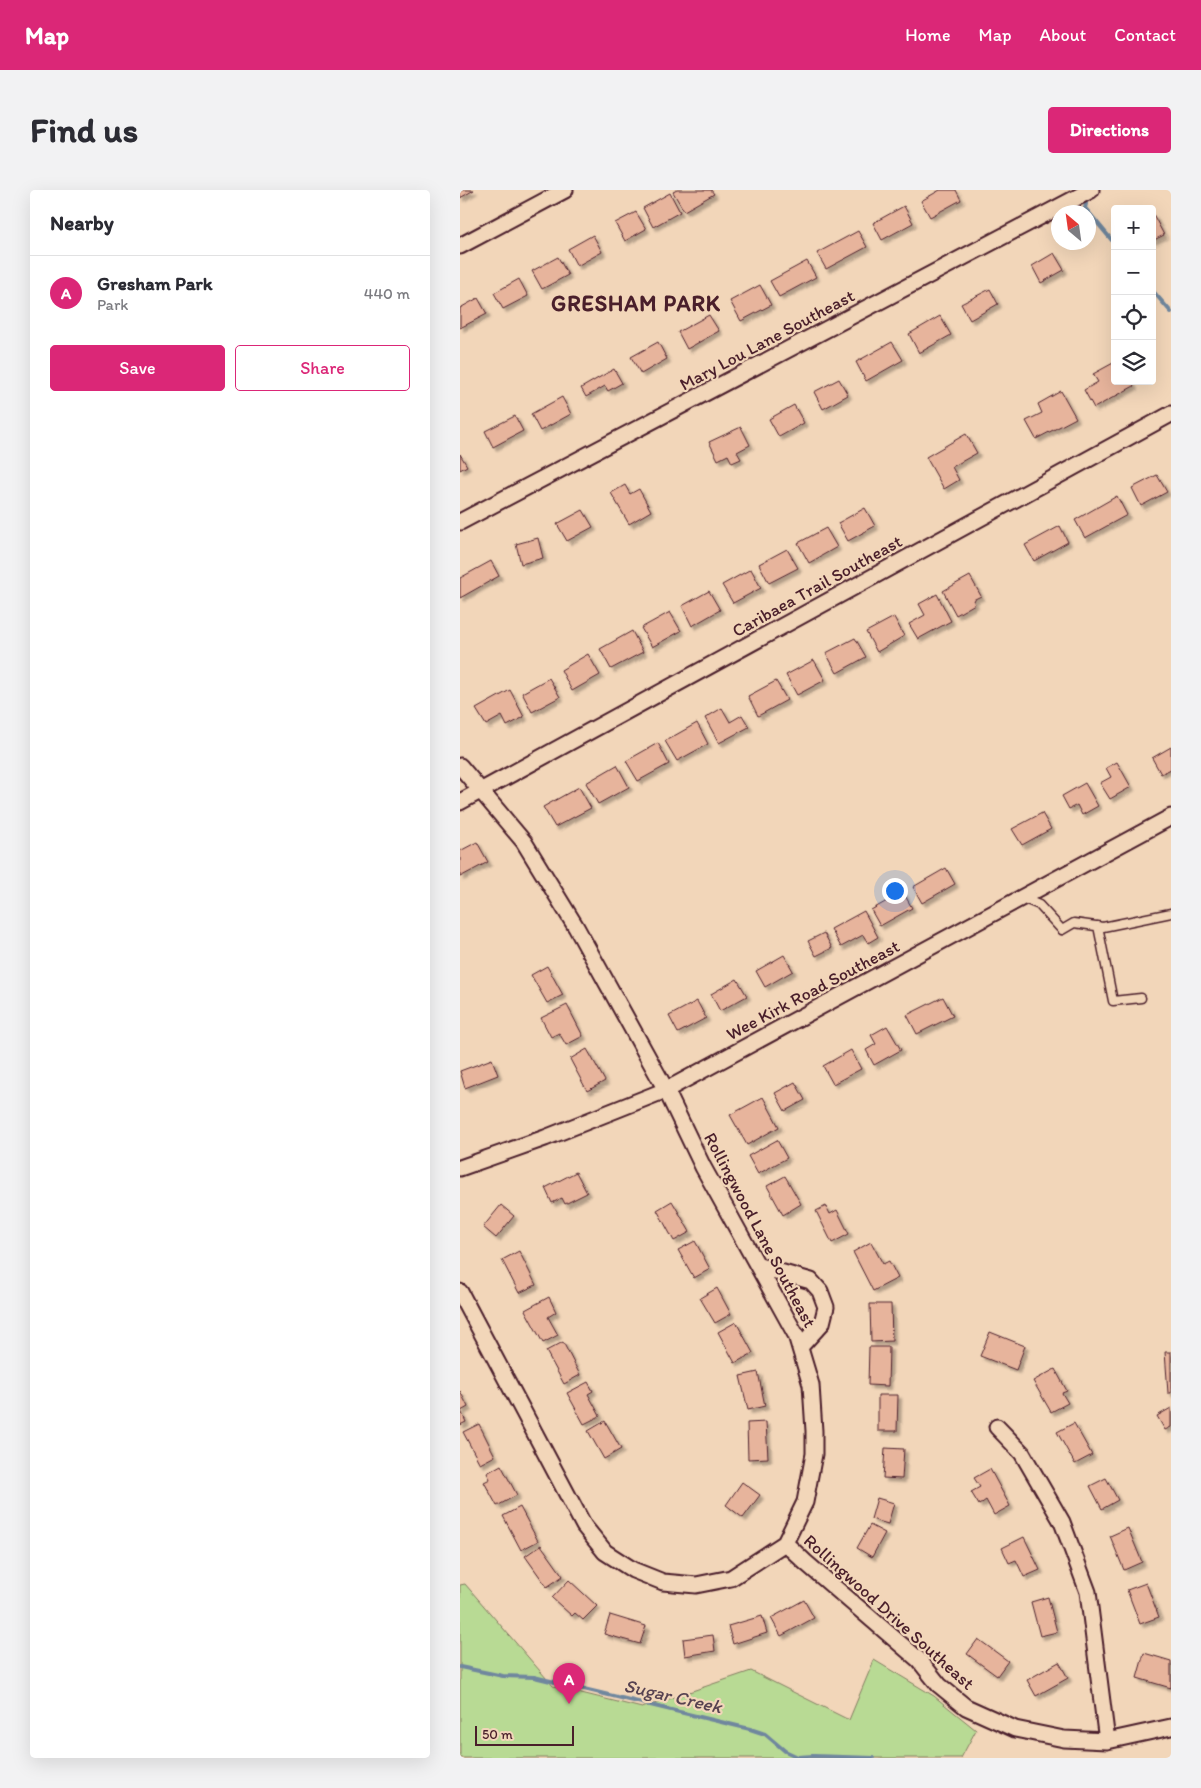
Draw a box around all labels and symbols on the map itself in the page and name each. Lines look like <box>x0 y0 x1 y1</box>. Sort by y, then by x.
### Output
north arrow <box>1051 205 1096 250</box>
street label: Mary Lou Lane Southeast <box>676 284 858 395</box>
district label: GRESHAM PARK <box>551 290 721 317</box>
street label: Caribaea Trail Southeast <box>728 530 906 642</box>
your location <box>882 878 908 904</box>
street label: Wee Kirk Road Southeast <box>723 935 904 1045</box>
street label: Rollingwood Lane Southeast <box>699 1129 821 1332</box>
street label: Rollingwood Drive Southeast <box>799 1530 979 1695</box>
pin: A <box>553 1663 585 1704</box>
water label: Sugar Creek <box>622 1674 725 1719</box>
scale bar <box>475 1723 574 1746</box>

